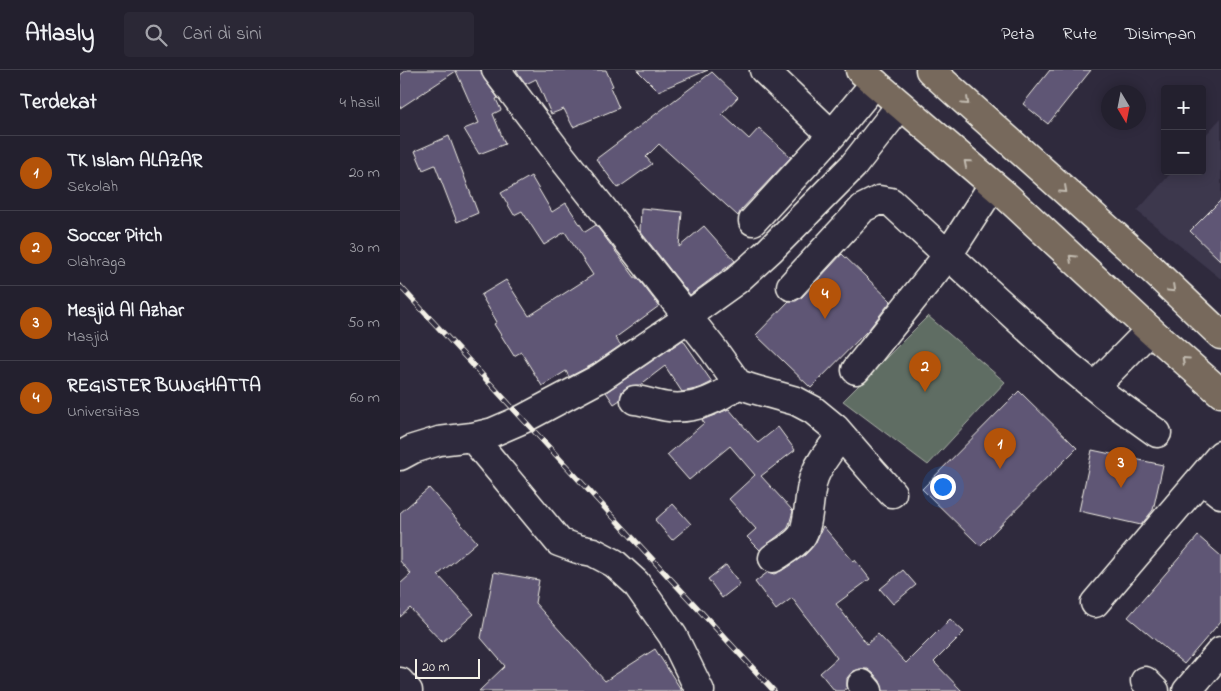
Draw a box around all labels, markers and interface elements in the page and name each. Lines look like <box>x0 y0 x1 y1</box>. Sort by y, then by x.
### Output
search box <box>124 12 474 57</box>
text: Atlasly <box>25 17 94 52</box>
icon: search <box>142 21 170 49</box>
text: Cari di sini <box>182 21 262 48</box>
text: Peta <box>1001 22 1034 48</box>
text: Rute <box>1062 22 1097 48</box>
text: Disimpan <box>1125 22 1196 48</box>
north arrow <box>1101 85 1146 130</box>
map controls <box>1161 85 1206 175</box>
button: + <box>1161 85 1206 130</box>
text: Terdekat <box>20 88 97 118</box>
text: 4 hasil <box>339 91 380 115</box>
one-way arrow <box>961 97 970 106</box>
button: − <box>1161 130 1206 175</box>
text: TK Islam ALAZAR <box>67 148 202 175</box>
one-way arrow <box>964 160 973 169</box>
text: 1 <box>33 161 39 185</box>
text: 20 m <box>349 161 380 185</box>
text: Sekolah <box>67 175 118 199</box>
one-way arrow <box>1058 184 1067 193</box>
text: Soccer Pitch <box>67 223 162 250</box>
text: 2 <box>32 236 40 260</box>
text: 30 m <box>350 236 380 260</box>
text: Olahraga <box>67 250 126 274</box>
one-way arrow <box>1069 255 1078 264</box>
pin: 4 <box>809 278 841 319</box>
one-way arrow <box>1166 283 1175 292</box>
text: Mesjid Al Azhar <box>67 298 184 325</box>
text: 3 <box>33 311 39 335</box>
text: 50 m <box>348 311 380 335</box>
text: Masjid <box>67 325 109 349</box>
pin: 2 <box>909 351 941 392</box>
one-way arrow <box>1181 357 1190 366</box>
text: REGISTER BUNGHATTA <box>67 373 261 400</box>
text: 4 <box>33 386 39 410</box>
text: 60 m <box>350 386 380 410</box>
text: Universitas <box>67 400 140 424</box>
pin: 1 <box>984 428 1016 469</box>
pin: 3 <box>1105 447 1137 488</box>
your location <box>930 474 956 500</box>
scale bar <box>415 656 480 679</box>
text: 20 m <box>422 657 449 678</box>

